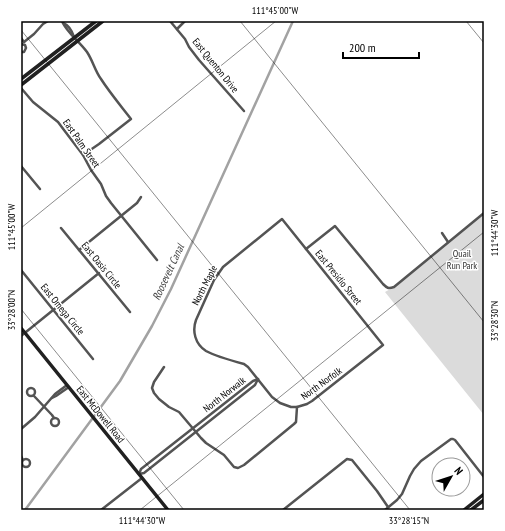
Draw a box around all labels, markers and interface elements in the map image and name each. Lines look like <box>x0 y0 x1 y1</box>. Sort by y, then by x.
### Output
text: 111°45'00"W <box>252 4 299 17</box>
scale bar <box>343 34 419 60</box>
street label: East Quenton Drive <box>190 35 242 95</box>
text: 200 m <box>349 40 376 55</box>
street label: East Palm Street <box>60 116 103 170</box>
text: 111°45'00"W <box>5 203 18 250</box>
text: 111°44'30"W <box>488 209 501 256</box>
street label: East Oasis Circle <box>79 239 124 291</box>
water label: Roosevelt Canal <box>149 240 188 302</box>
street label: East Presidio Street <box>313 247 365 308</box>
park label: Quail Run Park <box>447 247 477 272</box>
street label: North Maple <box>189 263 220 307</box>
street label: East Omega Circle <box>38 281 87 338</box>
text: 33°28'00"N <box>5 290 18 330</box>
text: 33°28'30"N <box>488 301 501 341</box>
street label: North Norfolk <box>298 364 344 403</box>
street label: North Norwalk <box>200 374 248 415</box>
street label: East McDowell Road <box>74 383 128 446</box>
north arrow <box>431 457 471 497</box>
text: N <box>451 464 466 477</box>
text: 111°44'30"W <box>119 514 166 527</box>
text: 33°28'15"N <box>389 514 429 527</box>

